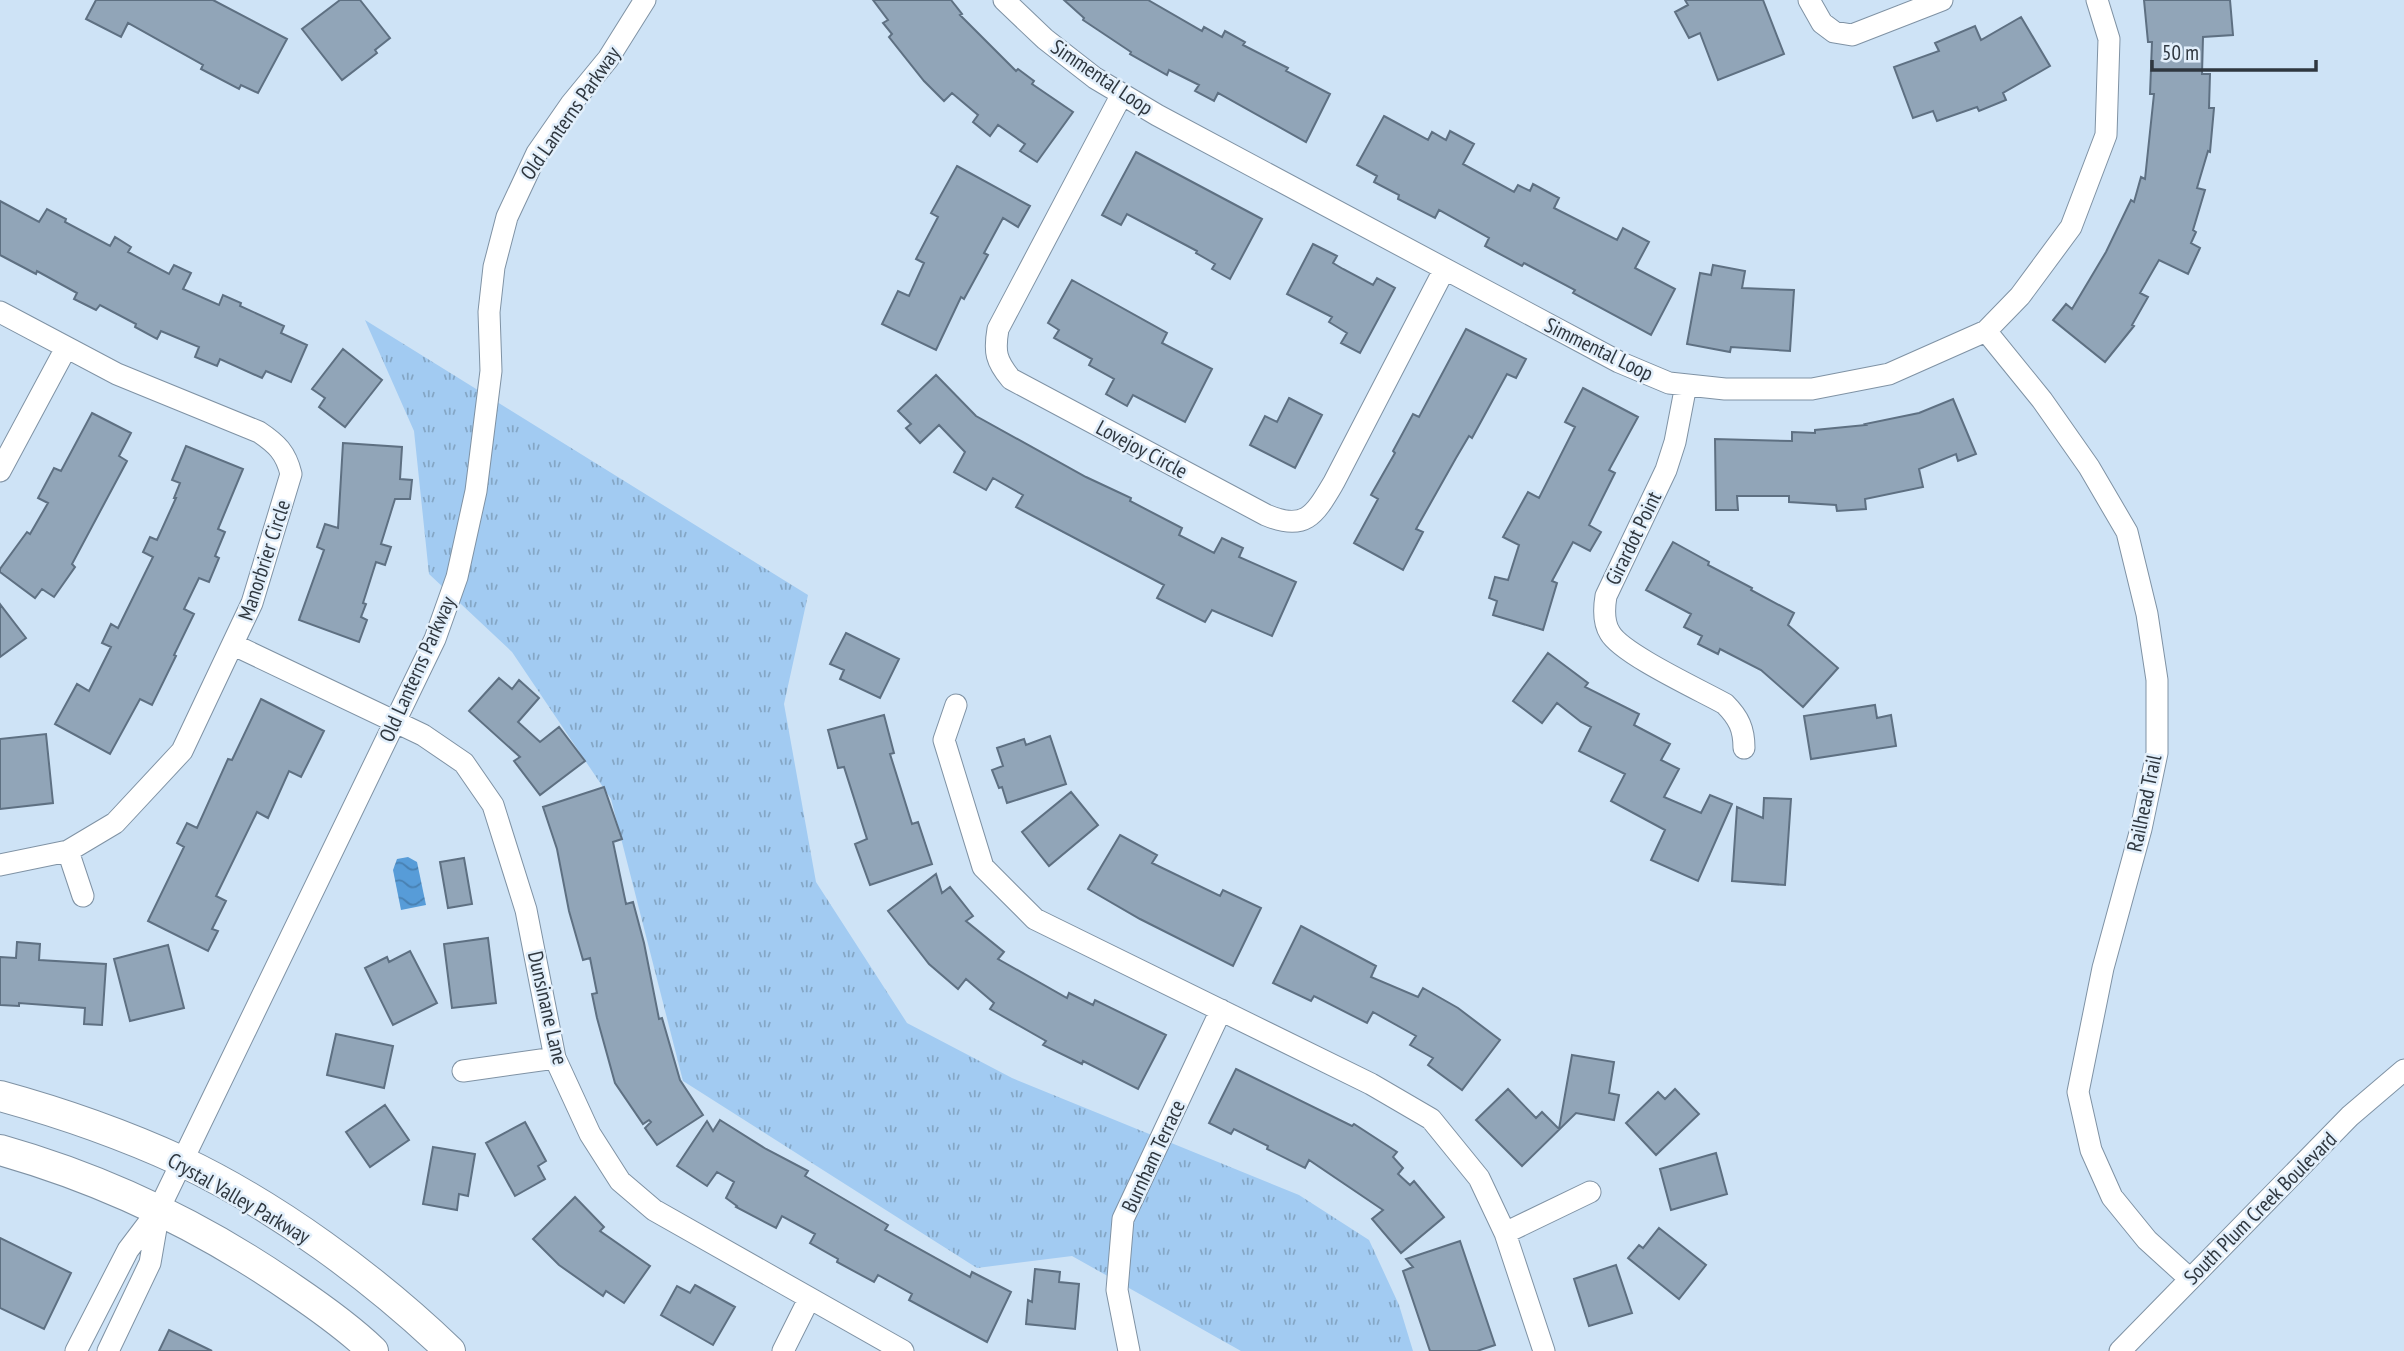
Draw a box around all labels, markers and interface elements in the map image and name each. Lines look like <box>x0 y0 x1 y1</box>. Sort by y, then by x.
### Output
scale bar <box>2152 28 2316 72</box>
street label: Simmental Loop <box>1046 33 1158 121</box>
text: 50 m <box>2162 39 2199 66</box>
street label: Old Lanterns Parkway <box>514 41 626 185</box>
street label: Simmental Loop <box>1540 311 1658 387</box>
street label: Lovejoy Circle <box>1092 414 1192 484</box>
street label: Girardot Point <box>1599 487 1667 589</box>
street label: Manorbrier Circle <box>232 496 296 624</box>
street label: Old Lanterns Parkway <box>373 592 461 746</box>
street label: Railhead Trail <box>2121 752 2167 854</box>
street label: Dunsinane Lane <box>522 949 574 1067</box>
street label: Burnham Terrace <box>1115 1096 1191 1216</box>
street label: South Plum Creek Boulevard <box>2178 1126 2342 1290</box>
street label: Crystal Valley Parkway <box>163 1146 315 1250</box>

